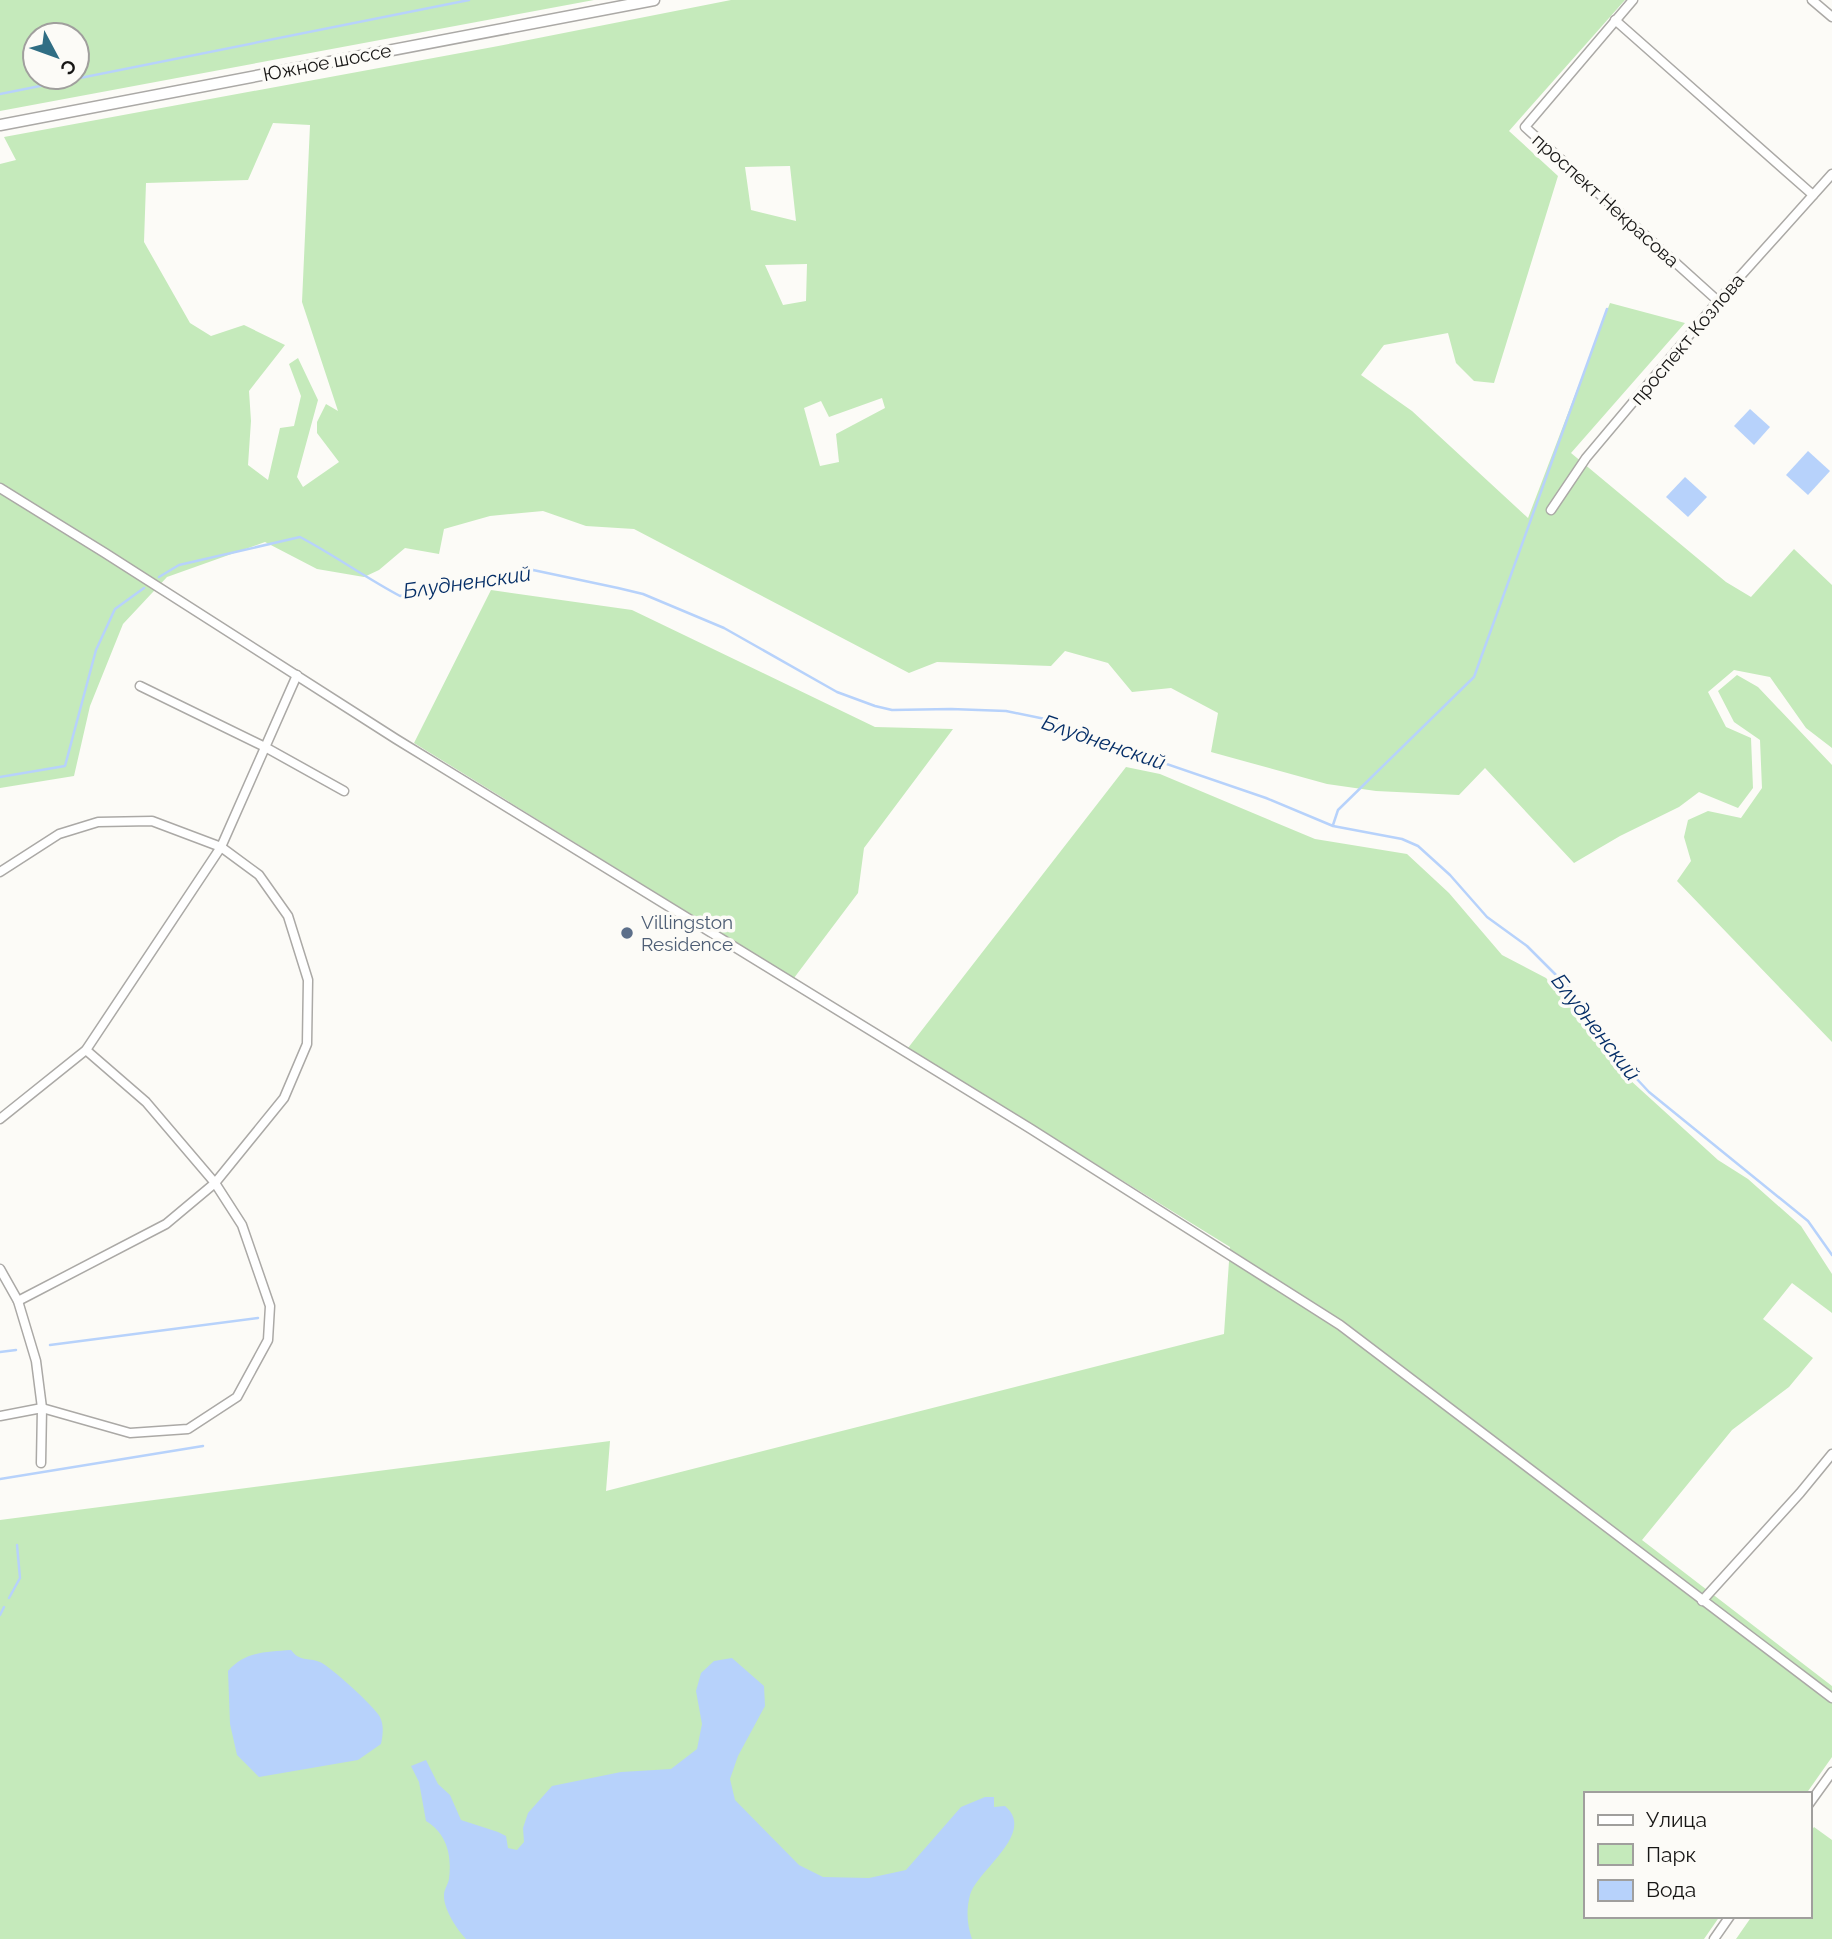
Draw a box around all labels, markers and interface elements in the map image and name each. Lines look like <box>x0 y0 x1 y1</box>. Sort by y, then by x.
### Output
north arrow <box>21 21 91 91</box>
street label: Южное шоссе <box>261 39 393 85</box>
text: С <box>56 55 81 79</box>
street label: проспект Некрасова <box>1528 129 1684 271</box>
street label: проспект Козлова <box>1626 269 1748 409</box>
water label: Блудненский <box>401 561 533 603</box>
water label: Блудненский <box>1039 709 1169 775</box>
place label: Villingston Residence <box>641 911 733 955</box>
marker: Villingston Residence <box>619 925 635 941</box>
water label: Блудненский <box>1546 968 1646 1086</box>
legend <box>1584 1792 1811 1918</box>
text: Улица <box>1646 1807 1707 1832</box>
text: Парк <box>1646 1842 1696 1867</box>
text: Вода <box>1646 1877 1696 1902</box>

